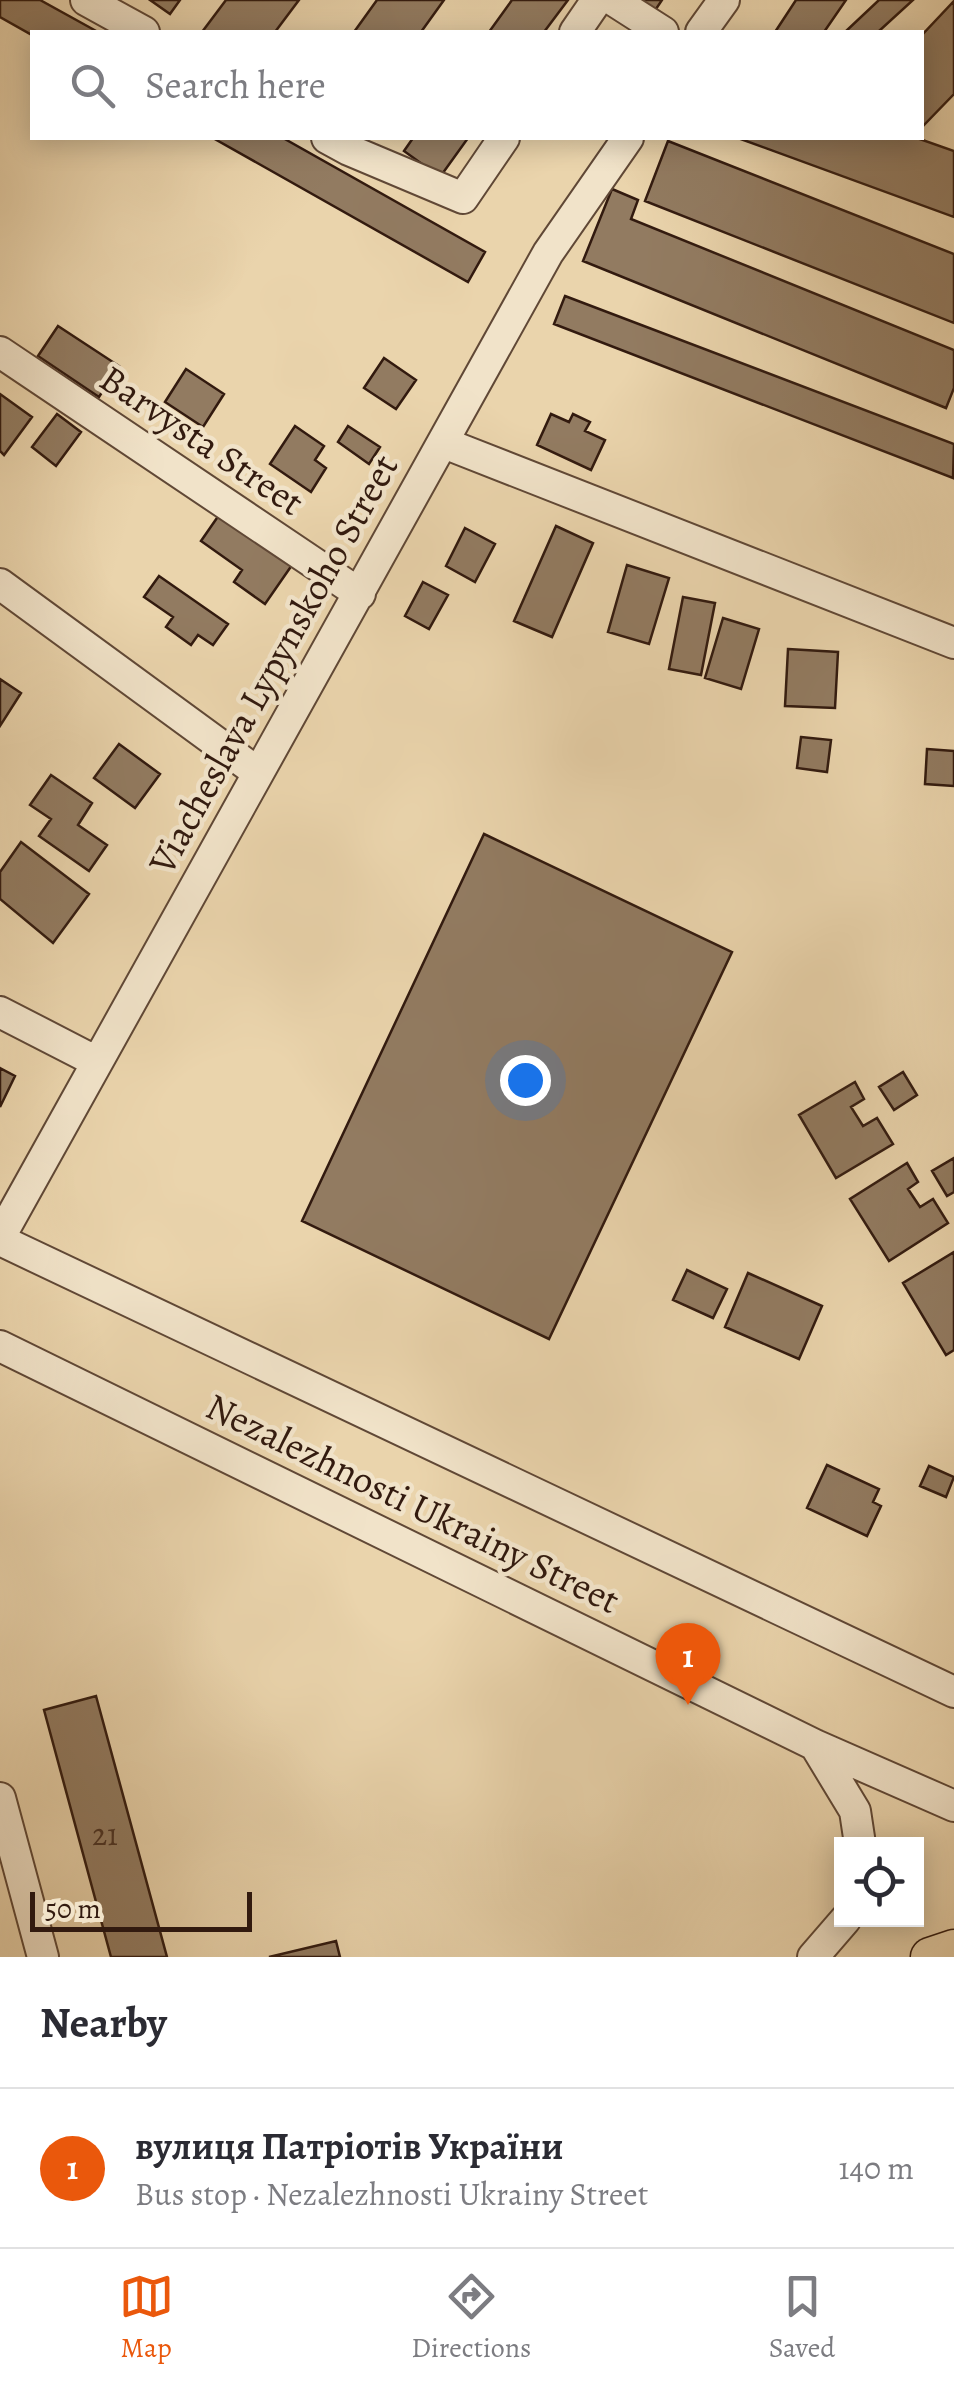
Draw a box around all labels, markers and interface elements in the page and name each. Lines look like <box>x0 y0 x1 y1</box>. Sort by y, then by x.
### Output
search box <box>30 30 924 140</box>
icon: search <box>65 58 120 113</box>
text: Search here <box>145 59 326 111</box>
street label: Barvysta Street <box>90 352 314 528</box>
street label: Viacheslava Lypynskoho Street <box>135 445 410 884</box>
your location <box>500 1055 551 1106</box>
street label: Nezalezhnosti Ukrainy Street <box>198 1380 628 1626</box>
pin: 1 <box>656 1622 720 1705</box>
house number: 21 <box>92 1812 118 1856</box>
map controls <box>834 1837 924 1927</box>
button: locate <box>834 1837 924 1927</box>
scale bar <box>30 1887 252 1932</box>
text: 50 m <box>45 1890 101 1928</box>
text: Nearby <box>40 1994 167 2051</box>
text: вулиця Патріотів України <box>135 2120 564 2172</box>
text: 1 <box>67 2146 78 2190</box>
text: 140 m <box>839 2146 914 2190</box>
text: Bus stop · Nezalezhnosti Ukrainy Street <box>135 2172 648 2216</box>
tab: Map <box>119 2269 174 2367</box>
tab: Directions <box>411 2269 531 2367</box>
tab: Saved <box>769 2269 835 2367</box>

